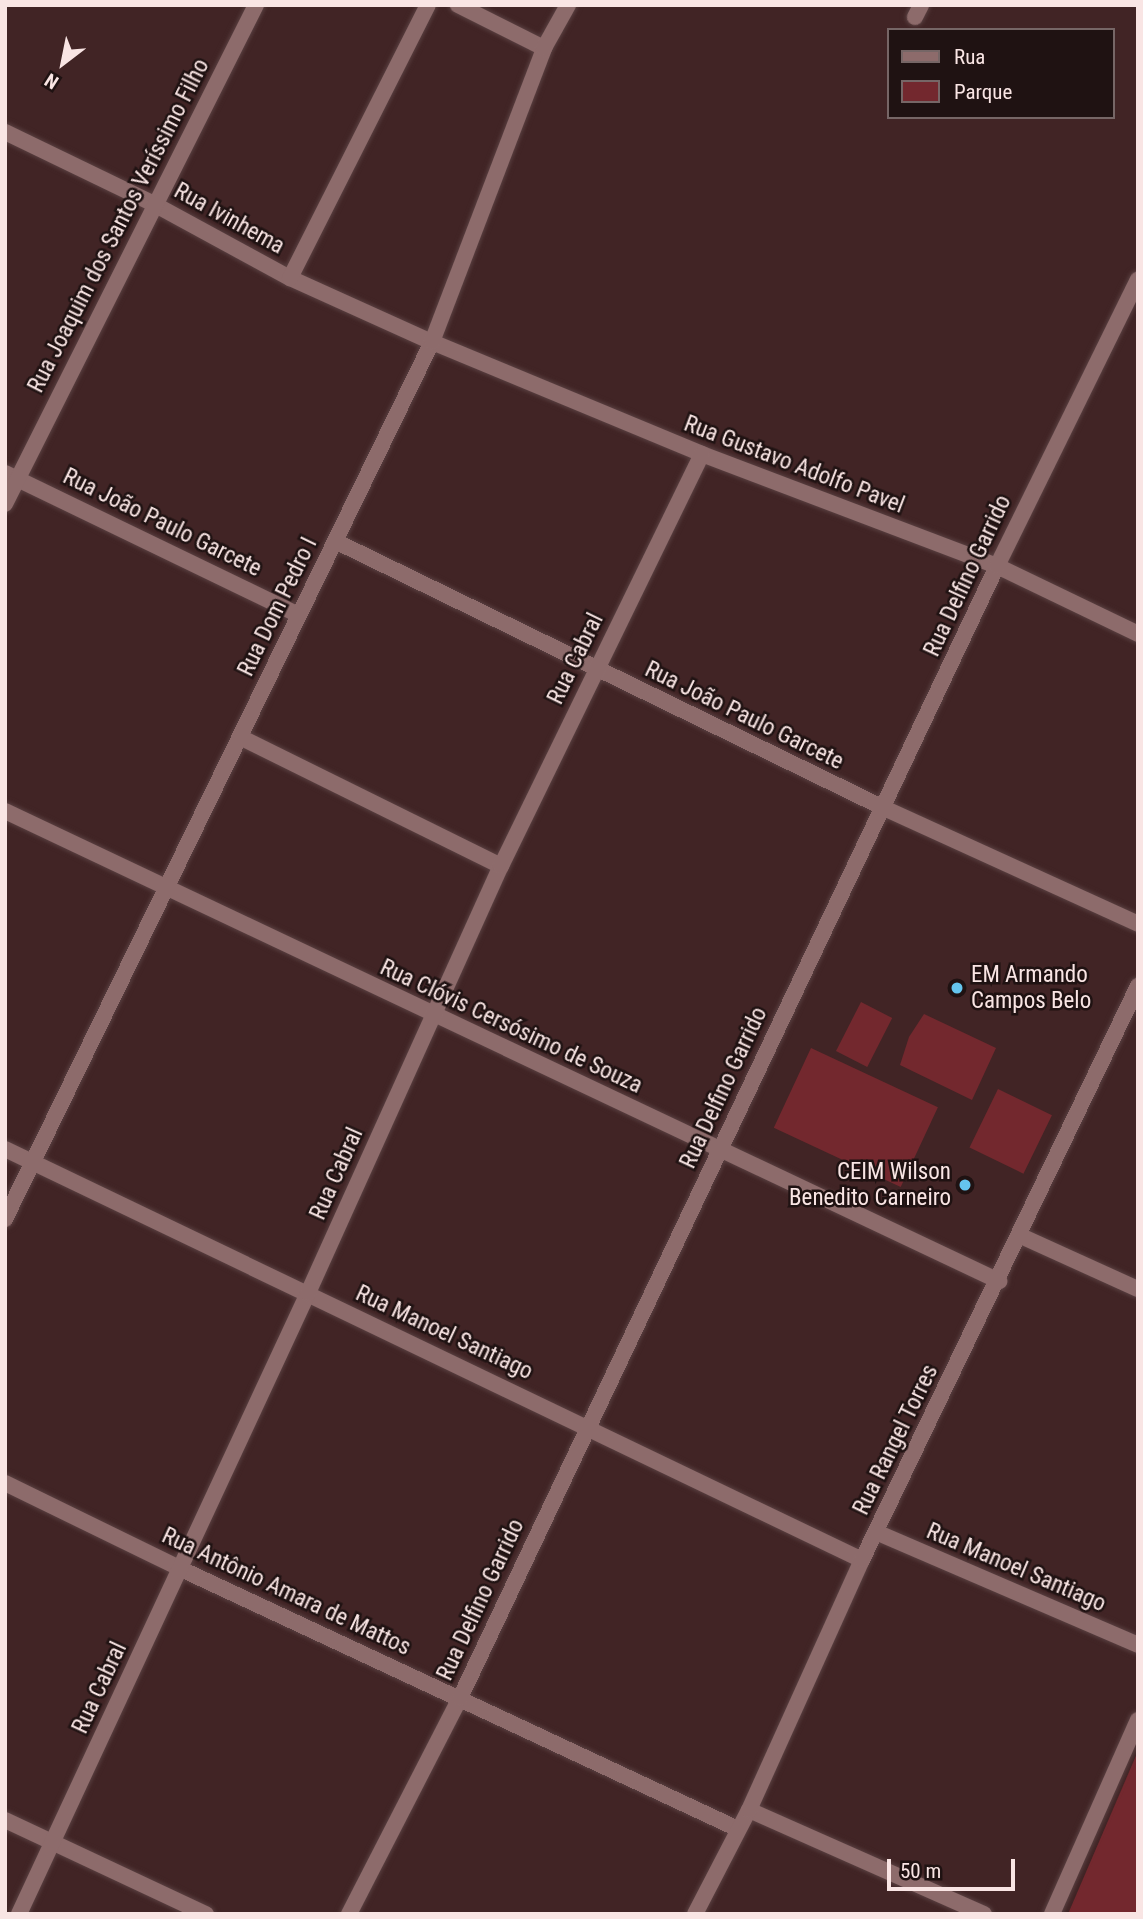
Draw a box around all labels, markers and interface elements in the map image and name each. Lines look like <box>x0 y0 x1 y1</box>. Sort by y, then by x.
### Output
north arrow <box>28 28 98 98</box>
legend <box>888 28 1115 119</box>
text: Rua <box>954 45 985 69</box>
street label: Rua Joaquim dos Santos Veríssimo Filho <box>23 55 215 397</box>
text: N <box>41 68 63 94</box>
text: Parque <box>954 80 1012 104</box>
street label: Rua Ivinhema <box>169 177 289 261</box>
street label: Rua Gustavo Adolfo Pavel <box>680 410 908 520</box>
street label: Rua João Paulo Garcete <box>58 463 266 583</box>
street label: Rua Delfino Garrido <box>919 491 1017 661</box>
street label: Rua Dom Pedro I <box>232 533 324 681</box>
street label: Rua Cabral <box>542 609 610 709</box>
street label: Rua João Paulo Garcete <box>640 656 848 776</box>
street label: Rua Clóvis Cersósimo de Souza <box>376 954 646 1100</box>
place label: EM Armando Campos Belo <box>971 961 1091 1015</box>
marker: EM Armando Campos Belo <box>949 980 965 996</box>
street label: Rua Delfino Garrido <box>675 1003 773 1173</box>
street label: Rua Cabral <box>304 1124 370 1224</box>
place label: CEIM Wilson Benedito Carneiro <box>789 1158 951 1212</box>
marker: CEIM Wilson Benedito Carneiro <box>957 1177 973 1193</box>
street label: Rua Manoel Santiago <box>351 1280 537 1386</box>
street label: Rua Rangel Torres <box>848 1360 944 1520</box>
street label: Rua Delfino Garrido <box>432 1515 530 1685</box>
street label: Rua Manoel Santiago <box>922 1518 1110 1618</box>
street label: Rua Antônio Amara de Mattos <box>157 1522 415 1662</box>
street label: Rua Cabral <box>67 1638 133 1738</box>
scale bar <box>891 1846 1019 1890</box>
text: 50 m <box>900 1859 941 1883</box>

